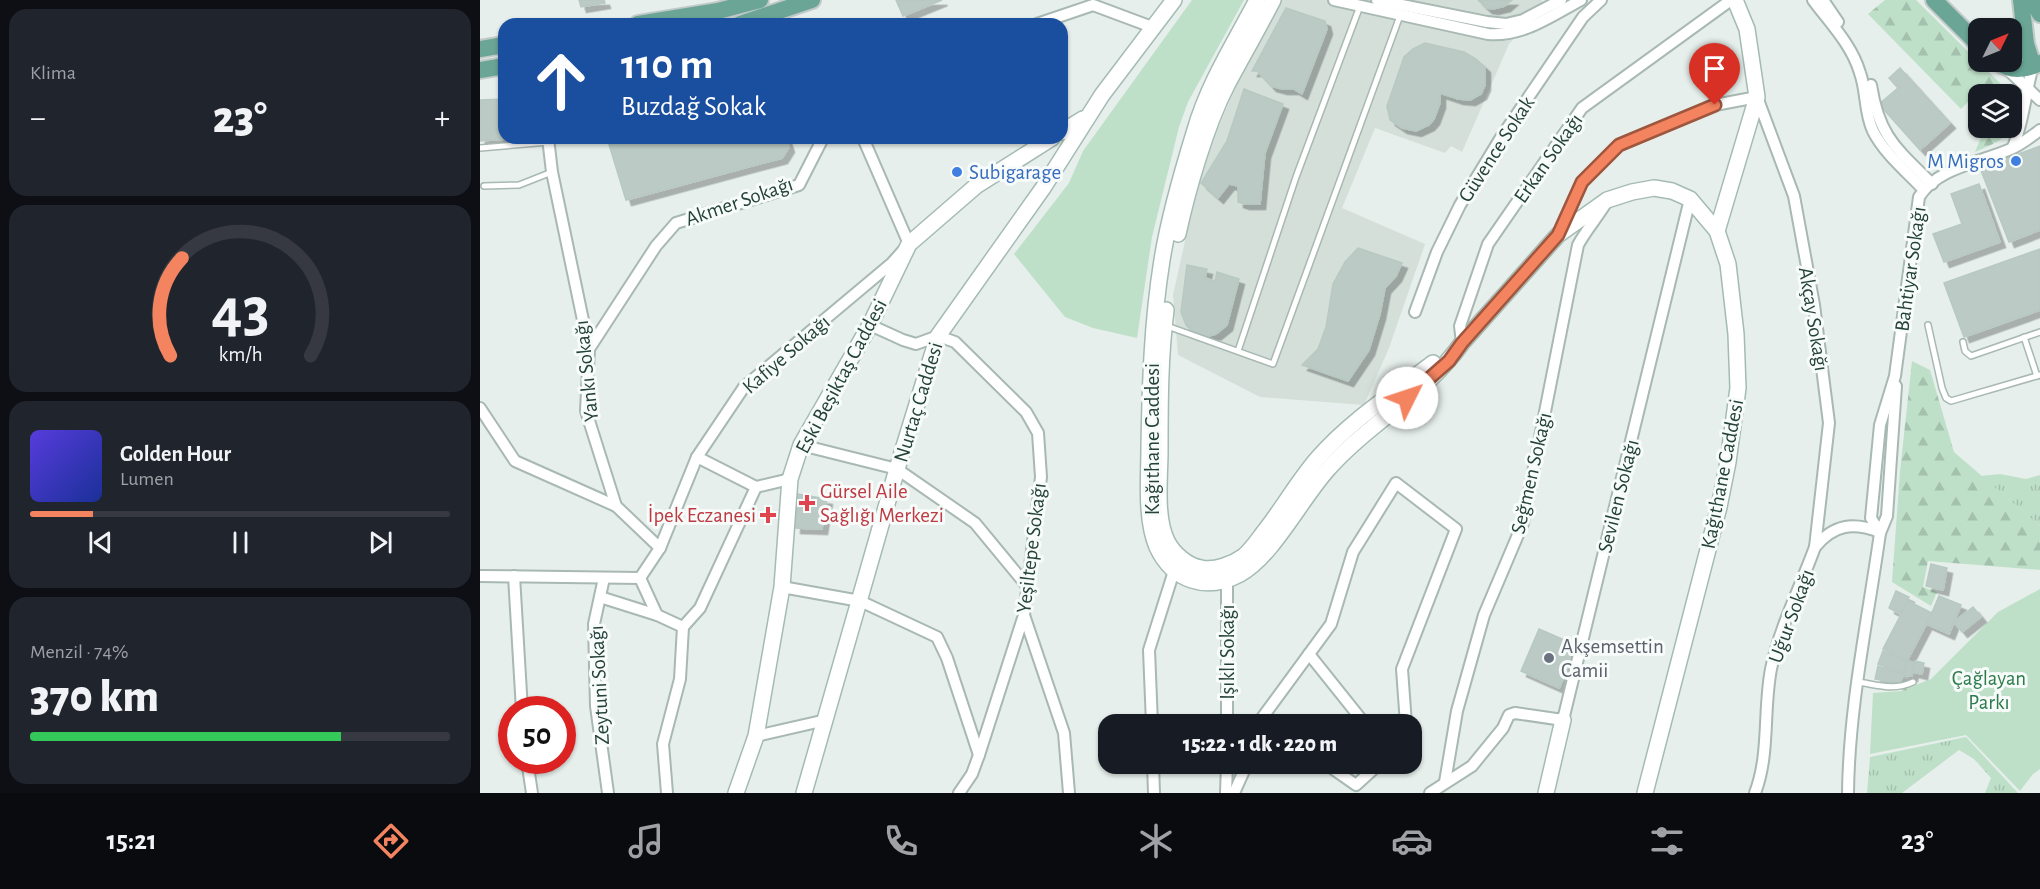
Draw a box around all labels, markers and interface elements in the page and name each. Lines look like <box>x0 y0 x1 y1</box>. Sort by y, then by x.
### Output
north arrow <box>1968 18 2022 72</box>
map controls <box>1968 18 2022 138</box>
icon: ahead <box>522 42 600 120</box>
pin <box>1689 43 1740 105</box>
text: 110 m <box>621 44 713 86</box>
icon: arrive <box>1698 52 1731 85</box>
text: Klima <box>30 63 76 83</box>
button: layers <box>1968 84 2022 138</box>
street label: Güvence Sokak <box>1455 92 1538 206</box>
text: Buzdağ Sokak <box>621 93 766 120</box>
text: 23° <box>213 96 267 141</box>
text: − <box>30 102 46 135</box>
text: + <box>434 102 450 135</box>
street label: Erkan Sokağı <box>1510 110 1587 207</box>
place label: M Migros <box>1927 151 2004 172</box>
marker: M Migros <box>2009 154 2023 168</box>
place label: Subigarage <box>969 162 1061 183</box>
marker: Subigarage <box>950 165 964 179</box>
street label: Akmer Sokağı <box>683 173 796 230</box>
street label: Bahtiyar Sokağı <box>1891 205 1930 333</box>
street label: Akçay Sokağı <box>1795 266 1832 373</box>
text: 43 <box>211 280 269 342</box>
street label: Eski Beşiktaş Caddesi <box>792 295 891 457</box>
street label: Kafiye Sokağı <box>739 311 834 398</box>
street label: Yankı Sokağı <box>571 319 602 423</box>
street label: Nurtaç Caddesi <box>890 340 947 465</box>
text: km/h <box>218 344 262 365</box>
street label: Kağıthane Caddesi <box>1142 363 1163 515</box>
position arrow <box>1375 366 1439 430</box>
street label: Kağıthane Caddesi <box>1698 397 1747 551</box>
street label: Seğmen Sokağı <box>1507 410 1556 536</box>
street label: Sevilen Sokağı <box>1594 437 1643 555</box>
text: Golden Hour <box>120 443 231 465</box>
text: Lumen <box>120 469 174 489</box>
place label: Gürsel Aile Sağlığı Merkezi <box>820 481 944 526</box>
street label: Yeşiltepe Sokağı <box>1013 482 1050 615</box>
marker: Gürsel Aile Sağlığı Merkezi <box>798 494 816 512</box>
place label: İpek Eczanesi <box>648 504 756 526</box>
marker: İpek Eczanesi <box>761 508 775 522</box>
icon: previous <box>84 526 117 559</box>
icon: pause <box>224 526 257 559</box>
icon: next <box>364 526 397 559</box>
street label: Uğur Sokağı <box>1765 566 1818 666</box>
street label: Işıklı Sokağı <box>1217 604 1238 700</box>
street label: Zeytuni Sokağı <box>586 625 613 745</box>
place label: Akşemsettin Camii <box>1561 636 1664 681</box>
text: Menzil · 74% <box>30 642 129 662</box>
marker: Akşemsettin Camii <box>1542 651 1556 665</box>
park label: Çağlayan Parkı <box>1952 668 2026 713</box>
text: 370 km <box>30 675 159 720</box>
speed limit sign: 50 <box>498 696 576 774</box>
text: 15:22 · 1 dk · 220 m <box>1183 733 1337 755</box>
icon: directions <box>370 820 412 862</box>
icon: music <box>625 820 667 862</box>
icon: phone <box>880 820 922 862</box>
icon: climate <box>1135 820 1177 862</box>
icon: car <box>1391 820 1433 862</box>
icon: filters <box>1646 820 1688 862</box>
text: 15:21 <box>107 827 157 854</box>
text: 23° <box>1901 827 1933 854</box>

